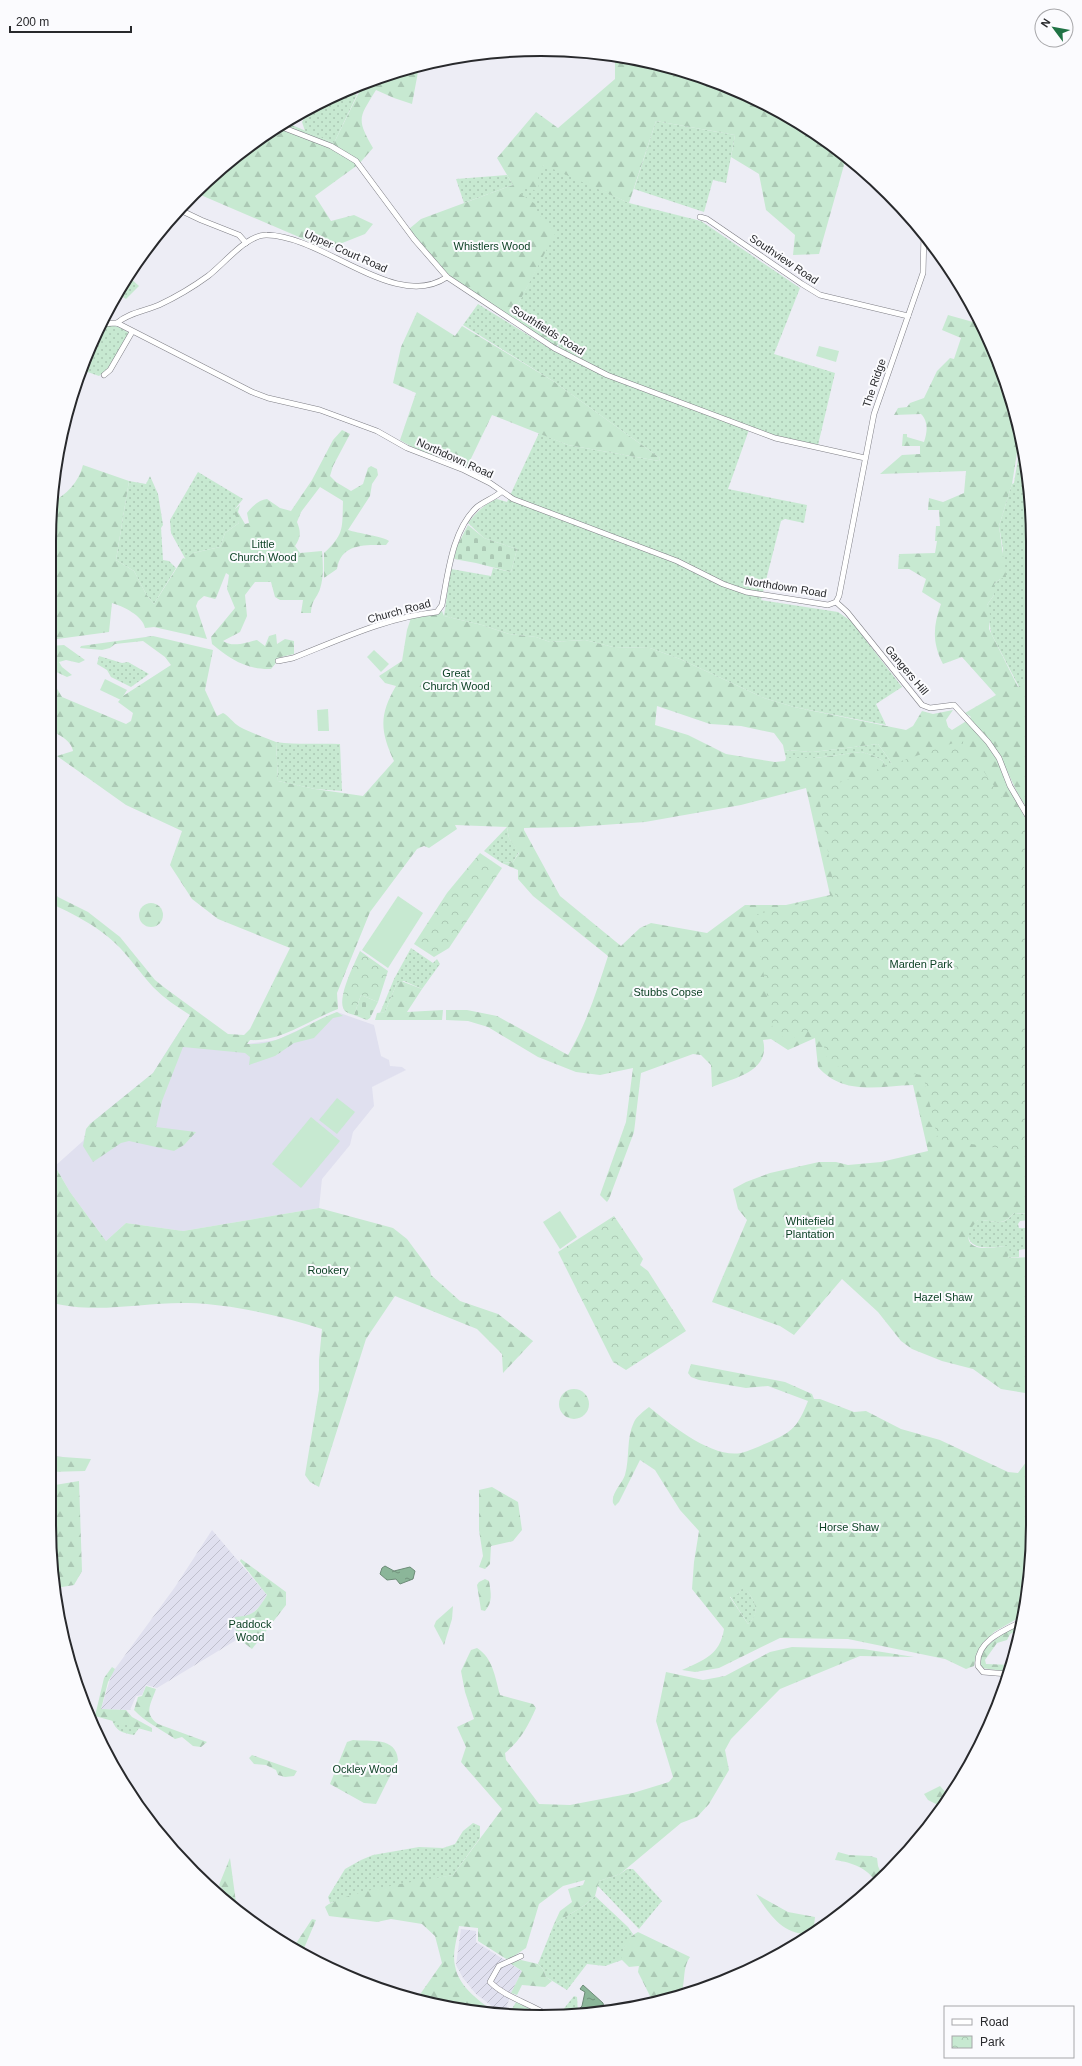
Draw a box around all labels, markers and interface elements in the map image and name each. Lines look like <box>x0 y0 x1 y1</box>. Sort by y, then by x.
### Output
scale bar <box>10 8 131 34</box>
north arrow <box>1034 8 1074 48</box>
text: 200 m <box>16 15 49 29</box>
text: N <box>1038 16 1053 29</box>
street label: Upper Court Road <box>303 227 389 275</box>
street label: Southview Road <box>747 232 821 286</box>
park label: Whistlers Wood <box>454 240 530 252</box>
street label: Southfields Road <box>509 303 587 357</box>
street label: The Ridge <box>860 357 888 409</box>
street label: Northdown Road <box>415 436 495 480</box>
park label: Little Church Wood <box>229 538 297 563</box>
street label: Northdown Road <box>744 575 828 599</box>
street label: Church Road <box>366 597 432 625</box>
street label: Gangers Hill <box>883 643 931 697</box>
park label: Great Church Wood <box>422 667 490 692</box>
park label: Marden Park <box>890 958 953 970</box>
park label: Stubbs Copse <box>633 986 703 998</box>
park label: Whitefield Plantation <box>786 1215 834 1240</box>
park label: Rookery <box>308 1264 349 1276</box>
park label: Hazel Shaw <box>914 1291 972 1303</box>
park label: Horse Shaw <box>819 1521 879 1533</box>
park label: Paddock Wood <box>229 1618 272 1643</box>
park label: Ockley Wood <box>332 1763 398 1775</box>
legend <box>944 2006 1074 2058</box>
text: Road <box>980 2015 1009 2029</box>
text: Park <box>980 2035 1006 2049</box>

